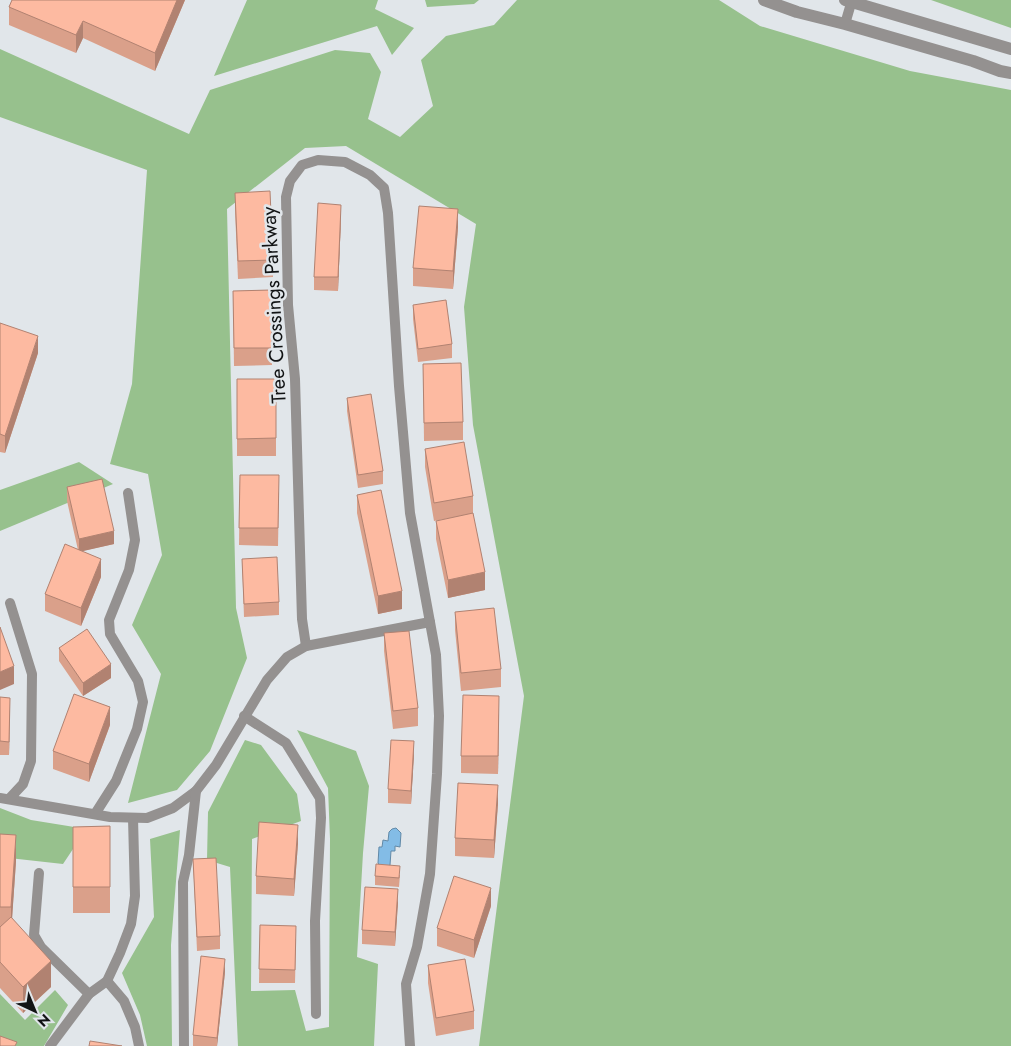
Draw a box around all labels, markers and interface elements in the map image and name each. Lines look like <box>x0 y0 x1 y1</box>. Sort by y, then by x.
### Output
street label: Tree Crossings Parkway <box>254 206 294 404</box>
north arrow <box>10 986 60 1036</box>
text: N <box>33 1009 55 1031</box>

